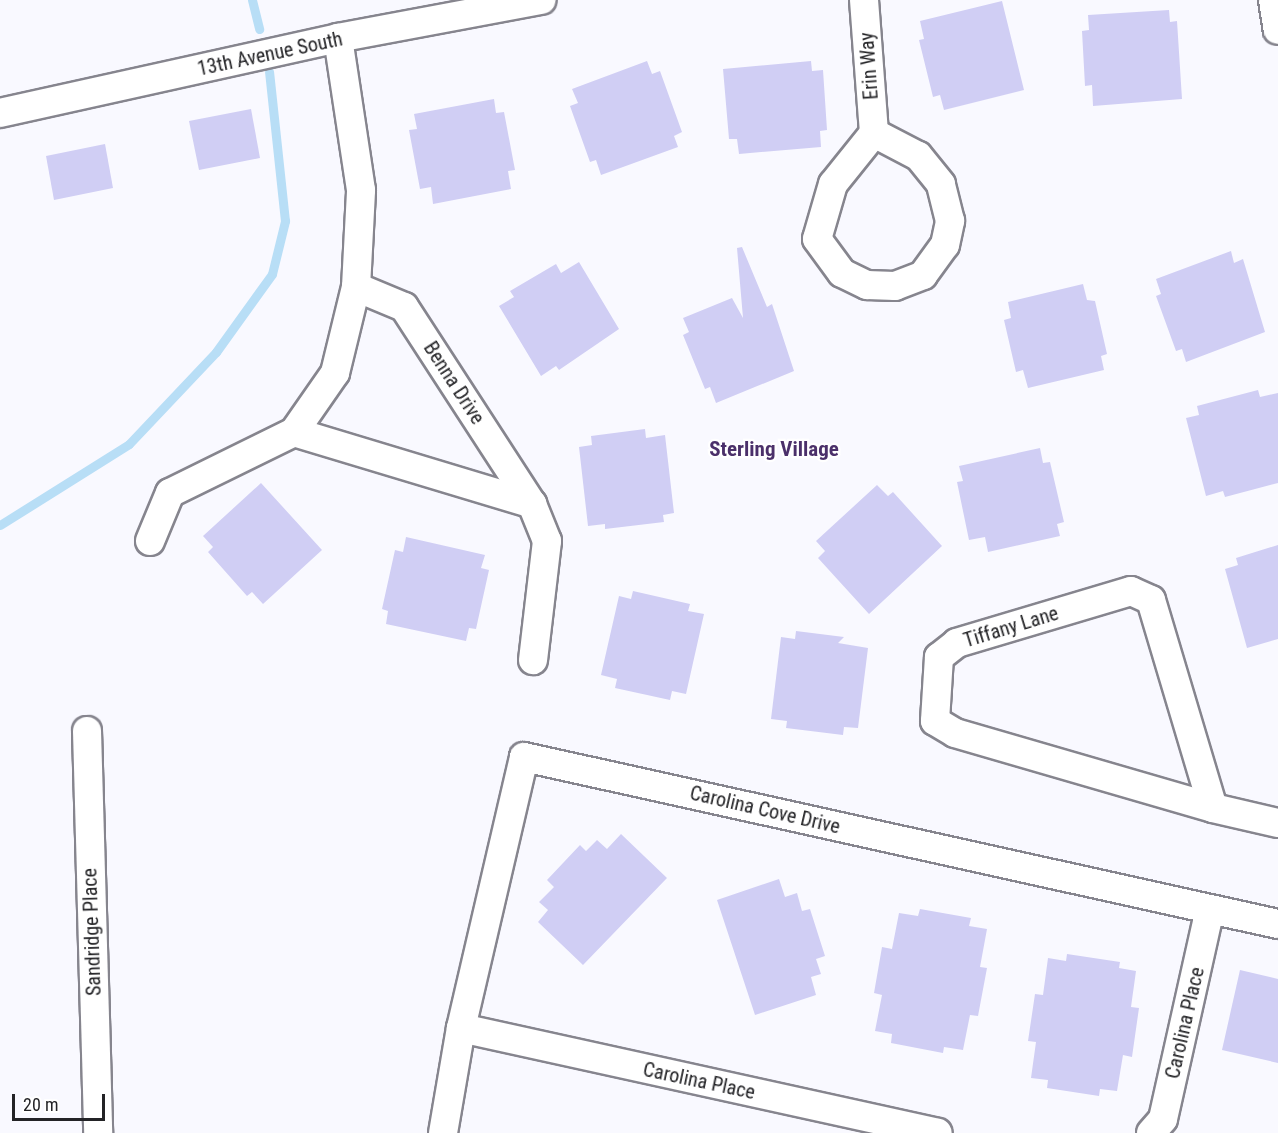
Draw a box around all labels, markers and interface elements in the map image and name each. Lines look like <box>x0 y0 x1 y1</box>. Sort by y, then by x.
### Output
street label: 13th Avenue South <box>195 27 345 81</box>
street label: Erin Way <box>855 31 883 101</box>
street label: Benna Drive <box>418 337 490 429</box>
district label: Sterling Village <box>709 436 839 462</box>
street label: Tiffany Lane <box>961 601 1061 653</box>
street label: Carolina Cove Drive <box>688 781 842 839</box>
street label: Sandridge Place <box>78 868 106 996</box>
street label: Carolina Place <box>1161 965 1209 1081</box>
street label: Carolina Place <box>641 1057 757 1105</box>
scale bar <box>15 1082 108 1120</box>
text: 20 m <box>23 1094 58 1115</box>

